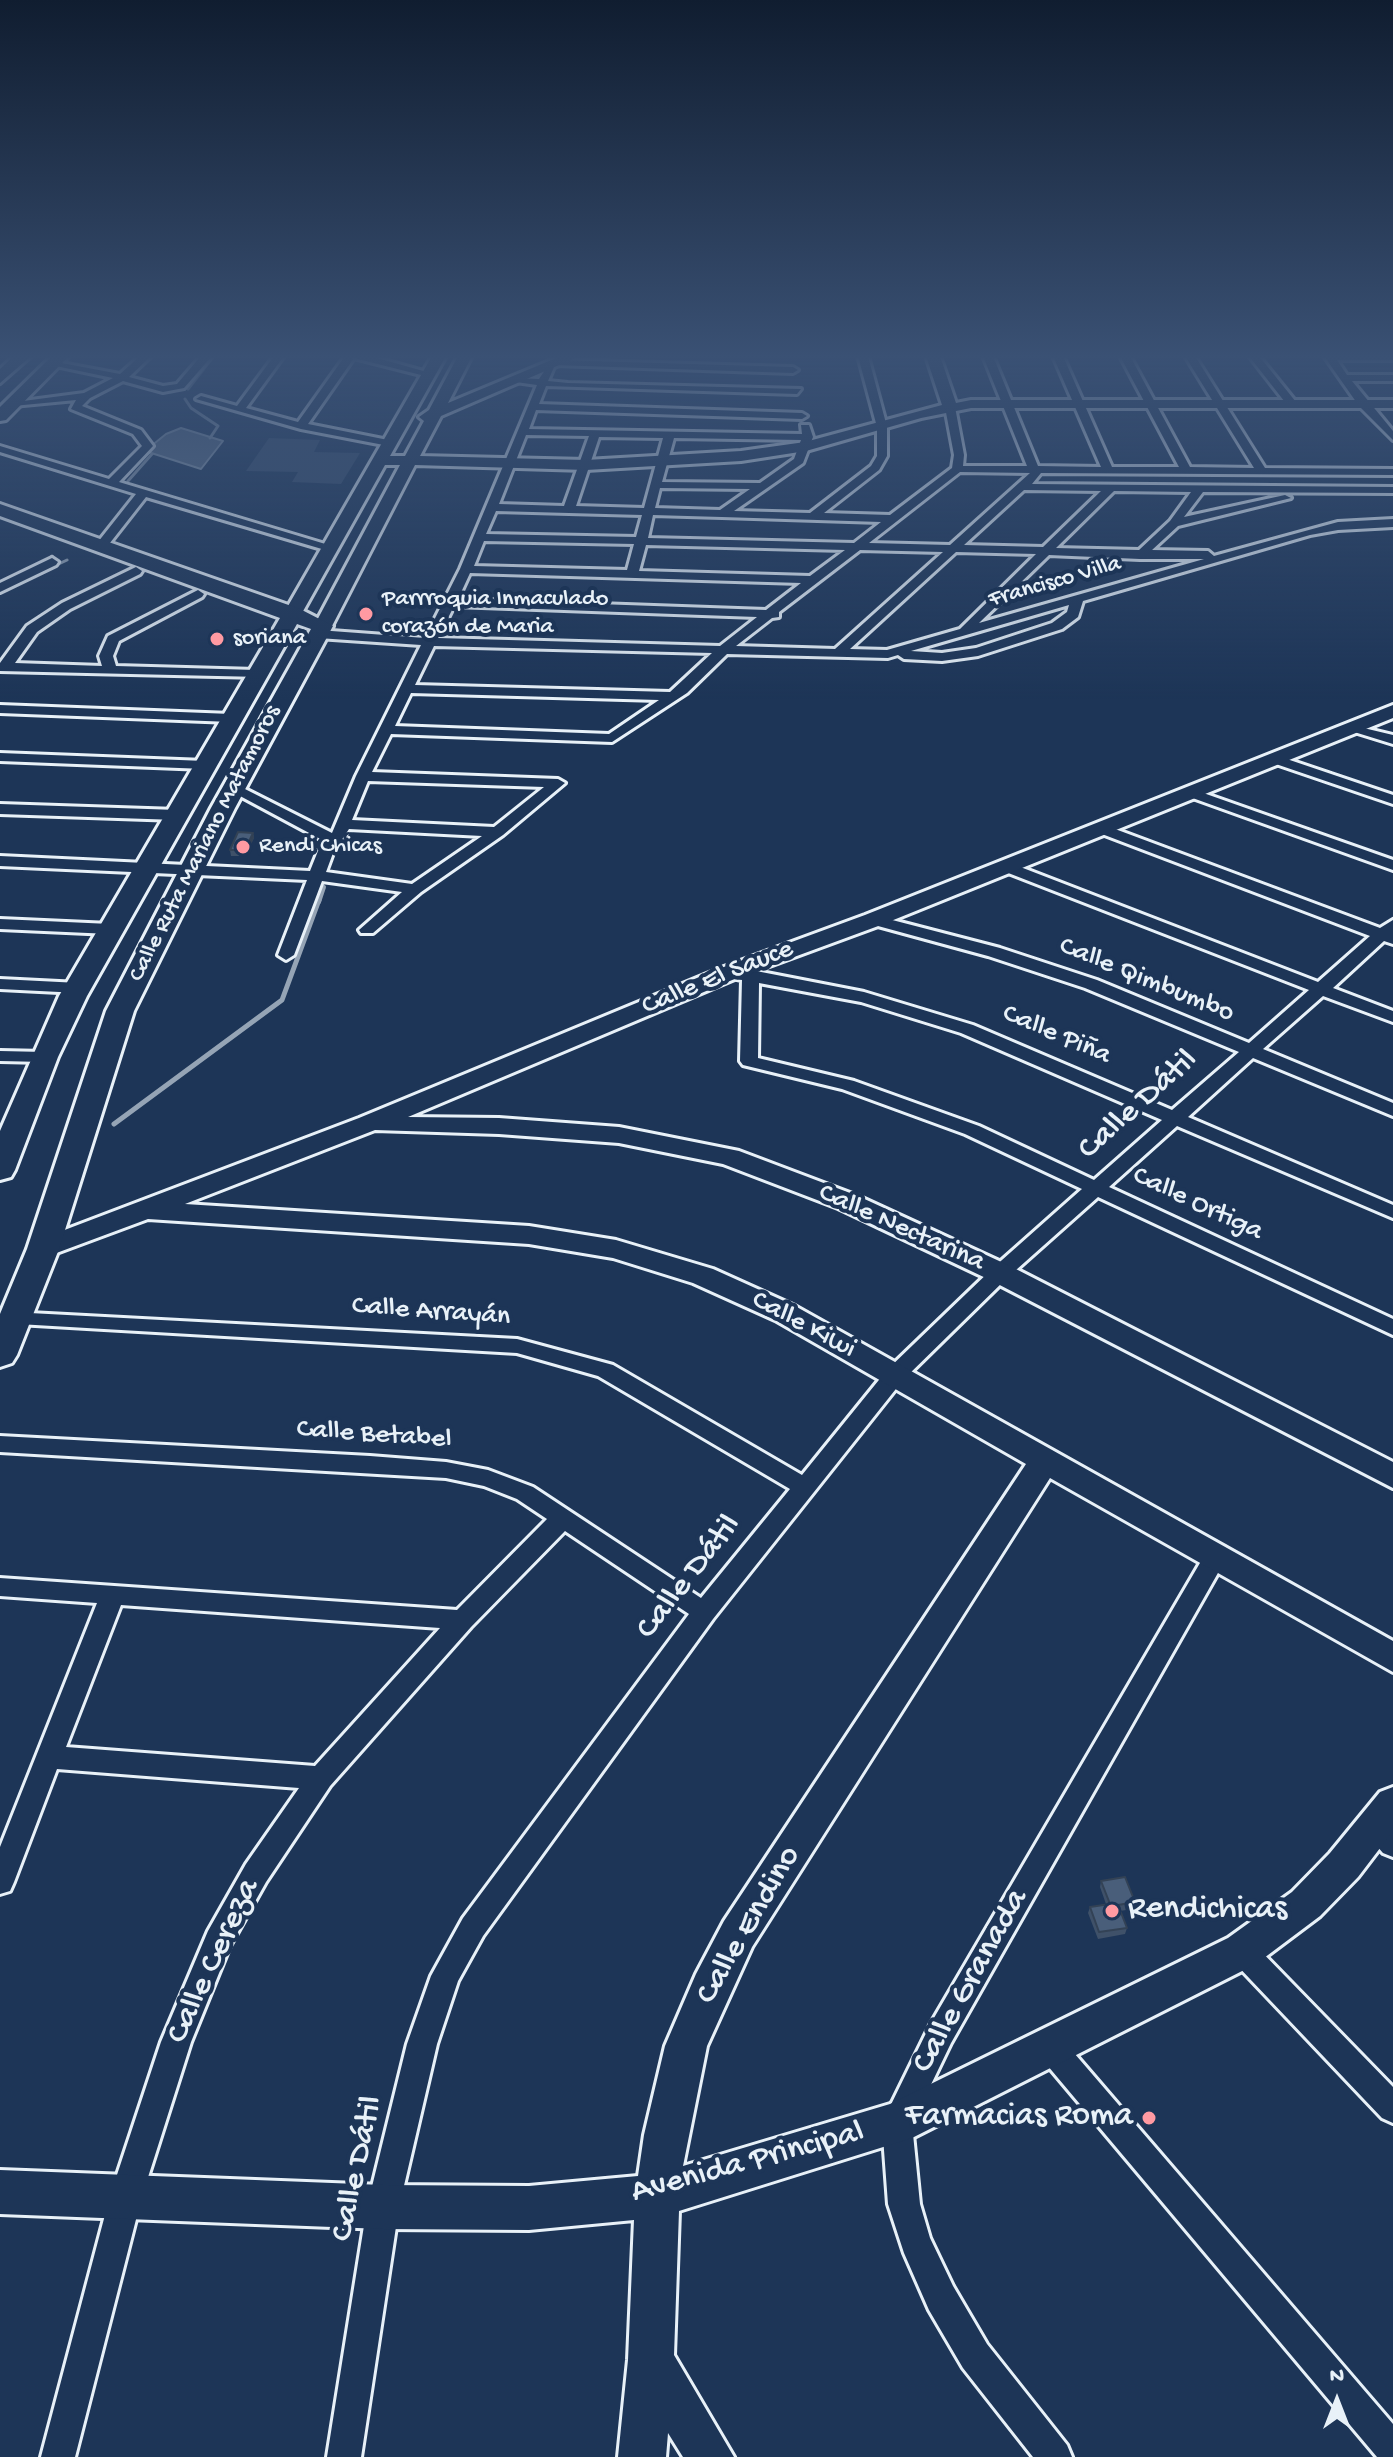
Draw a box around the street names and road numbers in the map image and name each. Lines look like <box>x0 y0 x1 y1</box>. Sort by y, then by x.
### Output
street label: Francisco Villa <box>985 550 1125 616</box>
street label: Calle Ruta Mariano Matamoros <box>124 701 288 987</box>
street label: Calle Qimbumbo <box>1053 931 1239 1031</box>
street label: Calle El Sauce <box>638 933 798 1025</box>
street label: Calle Piña <box>997 998 1115 1074</box>
street label: Calle Dátil <box>1070 1041 1208 1171</box>
street label: Calle Ortiga <box>1127 1160 1267 1250</box>
street label: Calle Nectarina <box>813 1177 989 1281</box>
street label: Calle Kiwi <box>745 1285 861 1367</box>
street label: Calle Arrayán <box>351 1291 511 1335</box>
street label: Calle Betabel <box>295 1414 453 1458</box>
street label: Calle Dátil <box>628 1507 752 1649</box>
street label: Calle Endino <box>688 1839 812 2013</box>
street label: Calle Cereza <box>159 1873 271 2051</box>
street label: Calle Granada <box>905 1883 1039 2081</box>
street label: Calle Dátil <box>324 2093 394 2245</box>
street label: Avenida Principal <box>627 2113 869 2215</box>

